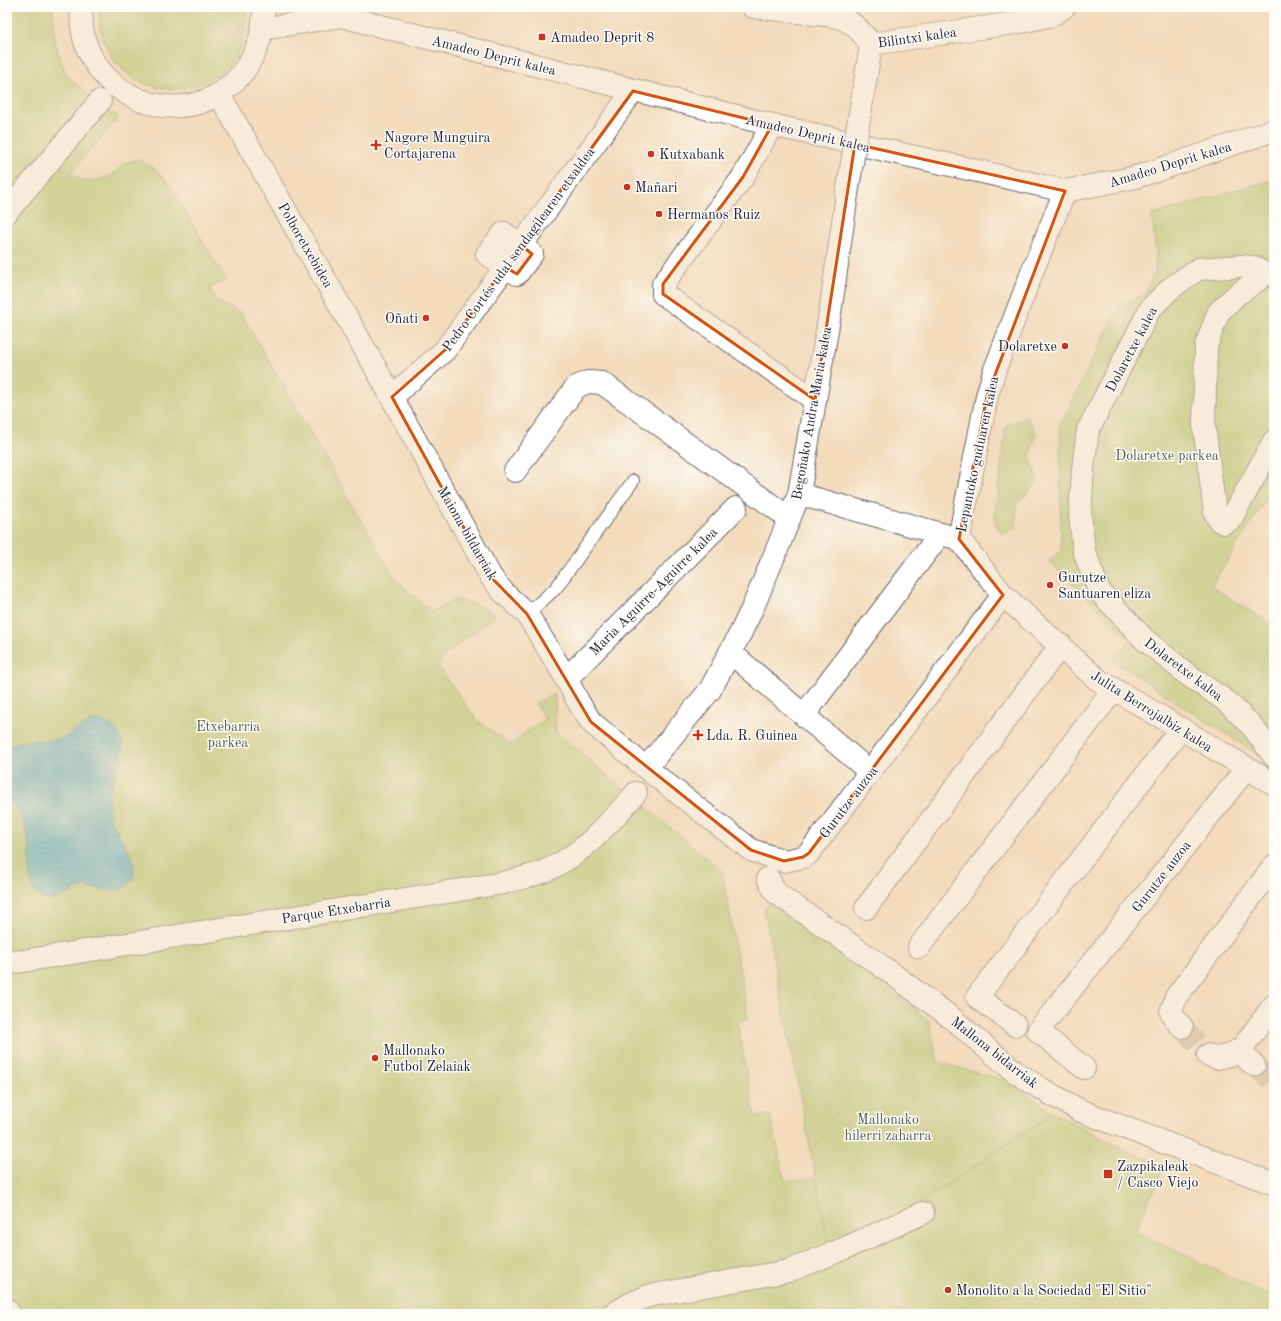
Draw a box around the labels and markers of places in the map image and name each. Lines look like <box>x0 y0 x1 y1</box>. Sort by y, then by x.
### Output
place label: Amadeo Deprit 8 <box>550 31 654 45</box>
marker: Amadeo Deprit 8 <box>537 32 547 42</box>
place label: Nagore Munguira Cortajarena <box>384 131 491 161</box>
marker: Nagore Munguira Cortajarena <box>371 140 381 150</box>
place label: Kutxabank <box>659 148 725 162</box>
marker: Kutxabank <box>646 149 656 159</box>
place label: Mañari <box>635 181 678 195</box>
marker: Mañari <box>622 182 632 192</box>
place label: Hermanos Ruiz <box>667 208 760 222</box>
marker: Hermanos Ruiz <box>654 209 664 219</box>
place label: Oñati <box>385 312 418 326</box>
marker: Oñati <box>421 313 431 323</box>
place label: Dolaretxe <box>998 340 1057 354</box>
marker: Dolaretxe <box>1060 341 1070 351</box>
place label: Gurutze Santuaren eliza <box>1058 571 1151 601</box>
marker: Gurutze Santuaren eliza <box>1045 580 1055 590</box>
place label: Lda. R. Guinea <box>706 729 798 743</box>
marker: Lda. R. Guinea <box>693 730 703 740</box>
place label: Mallonako Futbol Zelaiak <box>383 1044 471 1074</box>
marker: Mallonako Futbol Zelaiak <box>370 1053 380 1063</box>
place label: Zazpikaleak / Casco Viejo <box>1117 1160 1198 1190</box>
marker: Zazpikaleak / Casco Viejo <box>1102 1168 1114 1180</box>
place label: Monolito a la Sociedad "El Sitio" <box>956 1284 1152 1298</box>
marker: Monolito a la Sociedad "El Sitio" <box>943 1285 953 1295</box>

